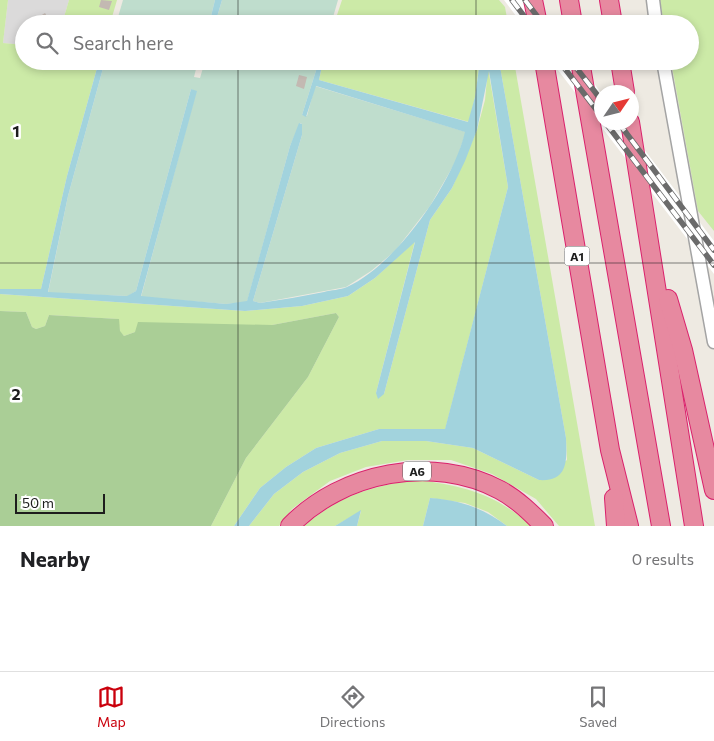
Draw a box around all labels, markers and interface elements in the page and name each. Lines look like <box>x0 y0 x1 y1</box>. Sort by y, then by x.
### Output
search box <box>15 15 699 70</box>
icon: search <box>33 29 61 57</box>
text: Search here <box>73 31 173 54</box>
north arrow <box>594 85 639 130</box>
text: 1 <box>12 121 20 140</box>
road number: A1 <box>564 247 590 266</box>
text: 2 <box>11 384 21 403</box>
road number: A6 <box>403 462 431 481</box>
scale bar <box>15 491 105 514</box>
text: 50 m <box>22 494 54 511</box>
text: Nearby <box>20 546 90 571</box>
text: 0 results <box>632 549 694 568</box>
tab: Map <box>97 683 126 730</box>
tab: Directions <box>320 683 385 730</box>
tab: Saved <box>579 683 617 730</box>

